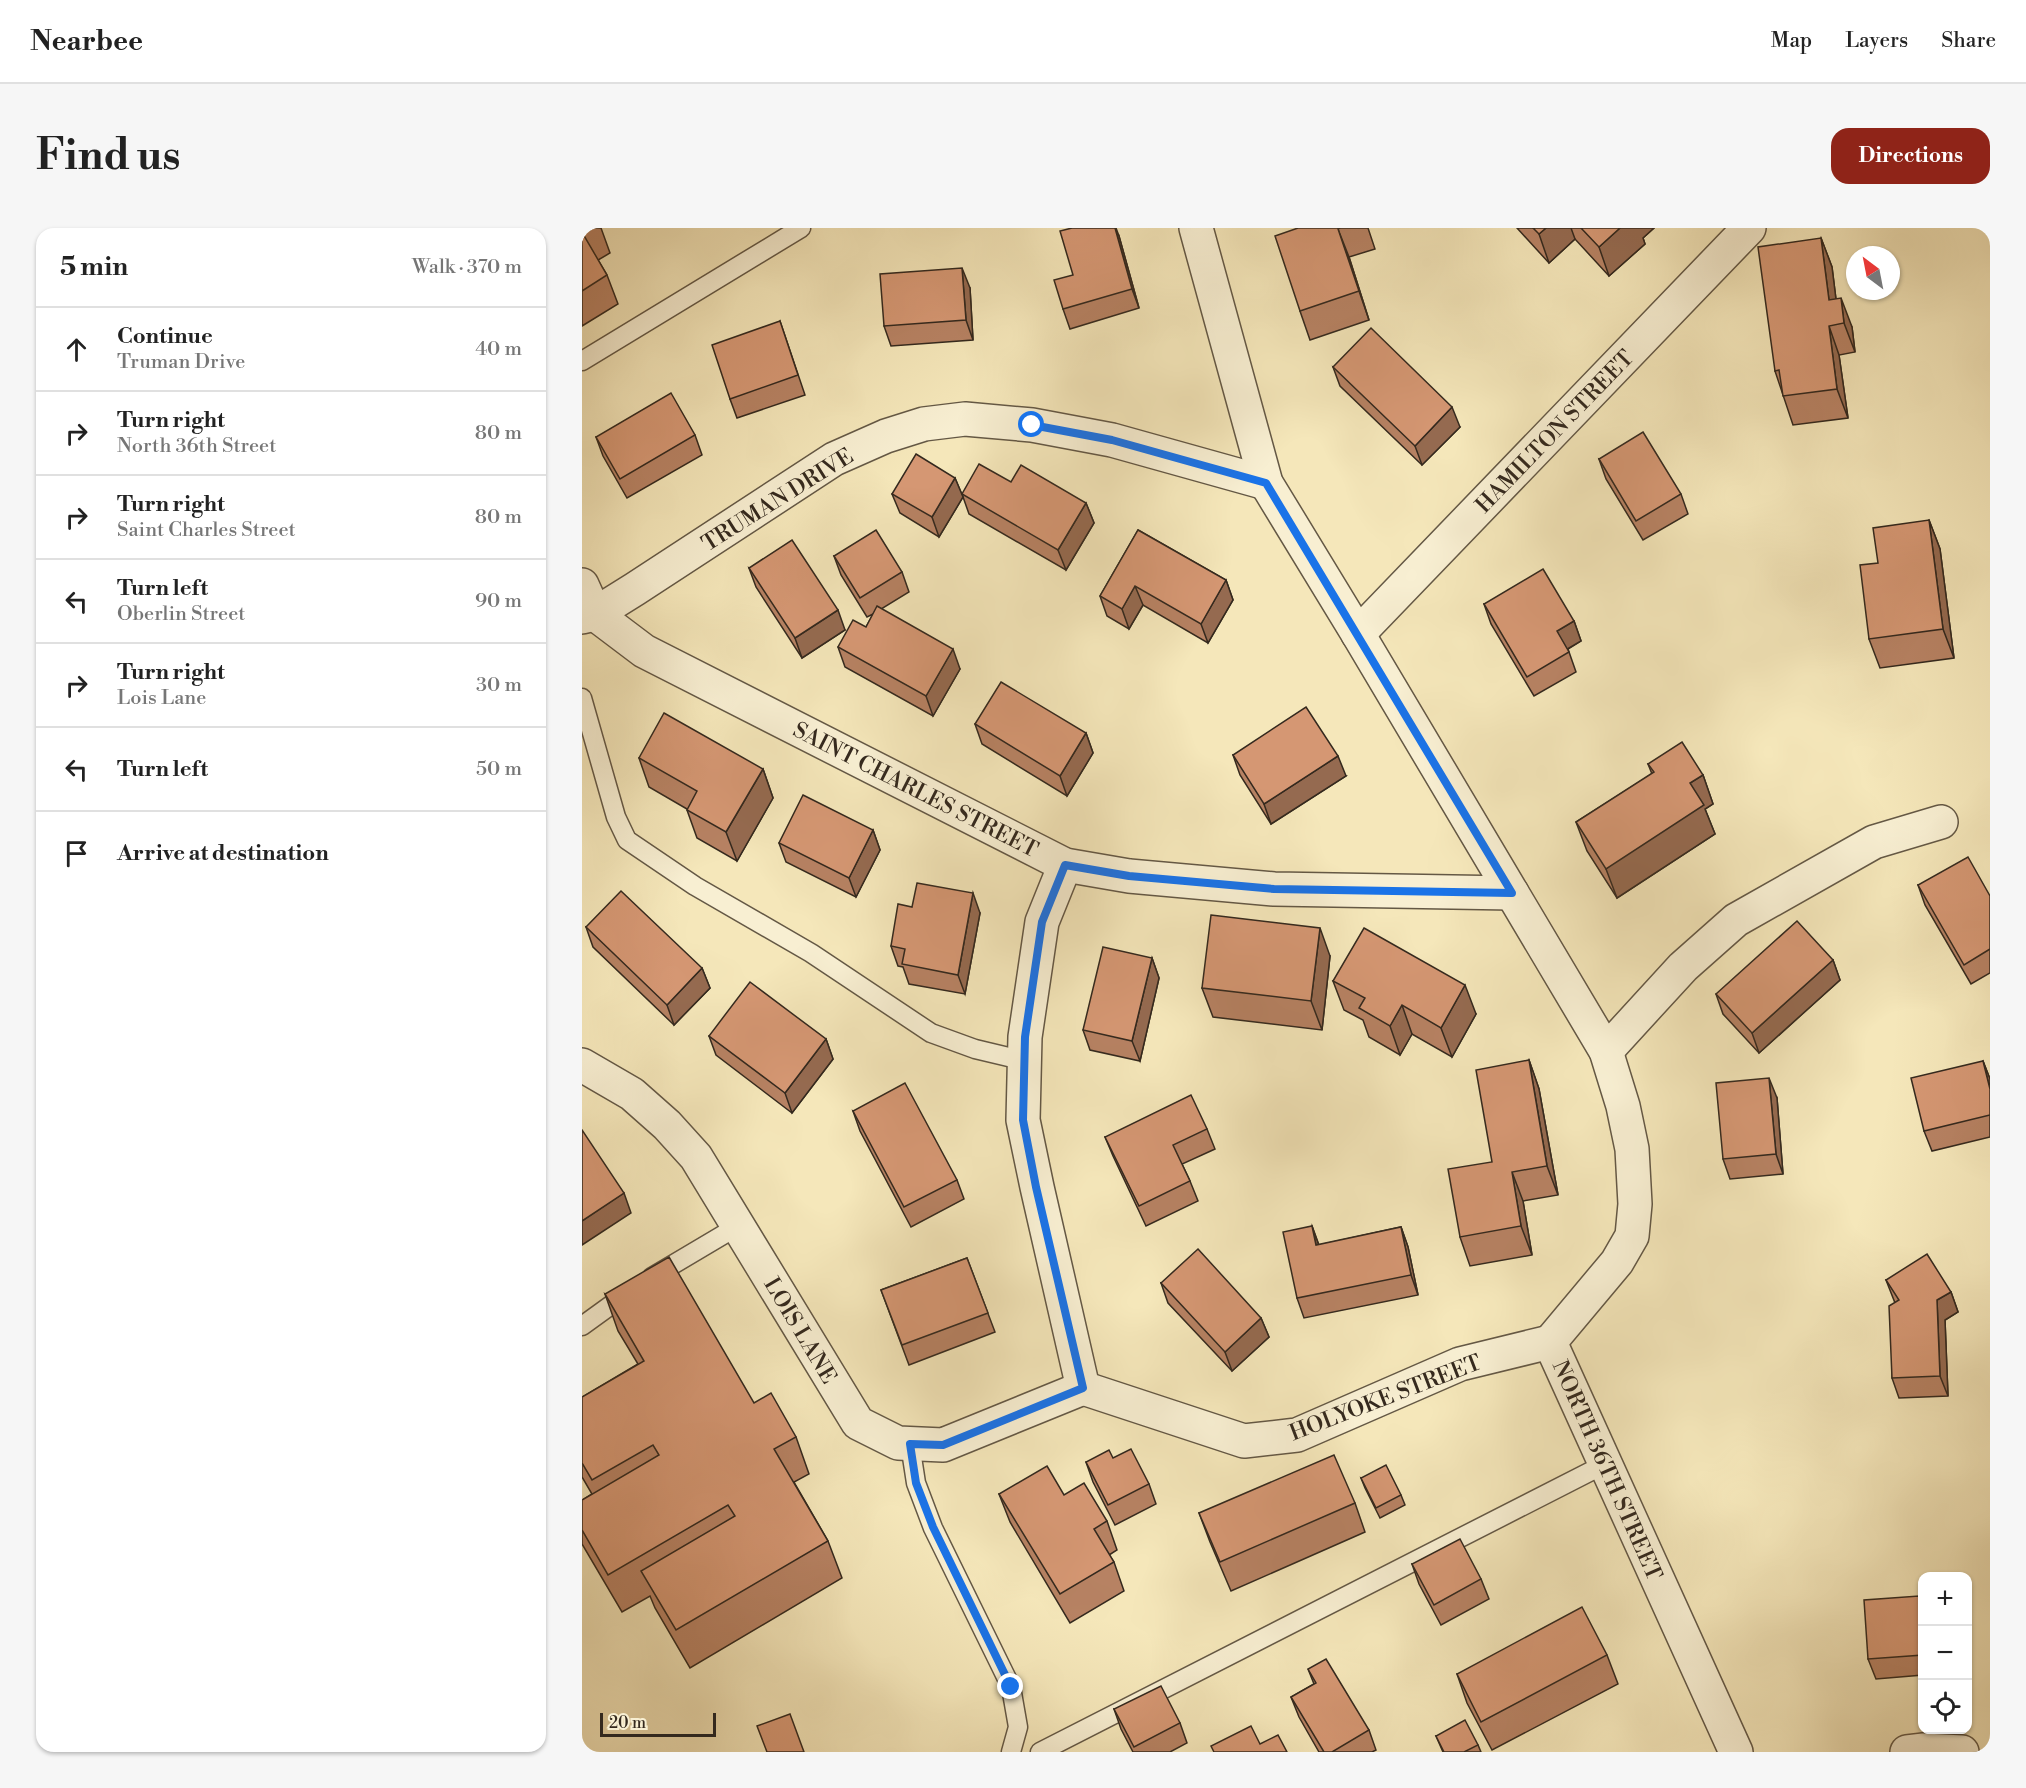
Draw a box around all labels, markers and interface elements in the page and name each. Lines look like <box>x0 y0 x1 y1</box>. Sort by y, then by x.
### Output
text: Nearbee <box>30 24 143 59</box>
text: Map <box>1771 28 1812 54</box>
text: Layers <box>1845 28 1908 54</box>
text: Share <box>1941 28 1996 54</box>
button: Directions <box>1831 128 1990 184</box>
text: Find us <box>36 130 180 183</box>
north arrow <box>1846 246 1900 300</box>
text: 5 min <box>60 251 128 283</box>
text: Walk · 370 m <box>412 255 522 280</box>
text: Continue <box>117 323 213 350</box>
icon: ahead <box>60 333 93 366</box>
text: 40 m <box>475 337 522 362</box>
street label: HAMILTON STREET <box>1470 345 1640 519</box>
text: Truman Drive <box>117 350 245 375</box>
text: Turn right <box>117 407 225 434</box>
route start <box>1018 411 1044 437</box>
icon: right <box>60 417 93 450</box>
text: 80 m <box>475 421 522 446</box>
text: North 36th Street <box>117 434 276 459</box>
street label: TRUMAN DRIVE <box>697 443 859 558</box>
text: Turn right <box>117 491 225 518</box>
icon: right <box>60 501 93 534</box>
text: 80 m <box>475 505 522 530</box>
text: Saint Charles Street <box>117 518 296 543</box>
text: Turn left <box>117 575 208 602</box>
icon: left <box>60 585 93 618</box>
text: 90 m <box>475 589 522 614</box>
text: Oberlin Street <box>117 602 245 627</box>
text: Turn right <box>117 659 225 686</box>
icon: right <box>60 669 93 702</box>
text: 30 m <box>476 673 522 698</box>
text: Lois Lane <box>117 686 206 711</box>
street label: SAINT CHARLES STREET <box>788 717 1042 864</box>
icon: left <box>60 753 93 786</box>
text: Turn left <box>117 756 208 783</box>
text: 50 m <box>476 757 522 782</box>
icon: arrive <box>60 837 93 870</box>
text: Arrive at destination <box>117 840 329 867</box>
street label: LOIS LANE <box>757 1273 842 1389</box>
street label: HOLYOKE STREET <box>1286 1349 1485 1447</box>
street label: NORTH 36TH STREET <box>1546 1356 1667 1585</box>
map controls <box>1918 1572 1972 1734</box>
button: + <box>1918 1572 1972 1626</box>
button: − <box>1918 1626 1972 1680</box>
route end <box>997 1673 1023 1699</box>
button: locate <box>1918 1680 1972 1734</box>
scale bar <box>600 1710 716 1738</box>
text: 20 m <box>609 1713 646 1733</box>

